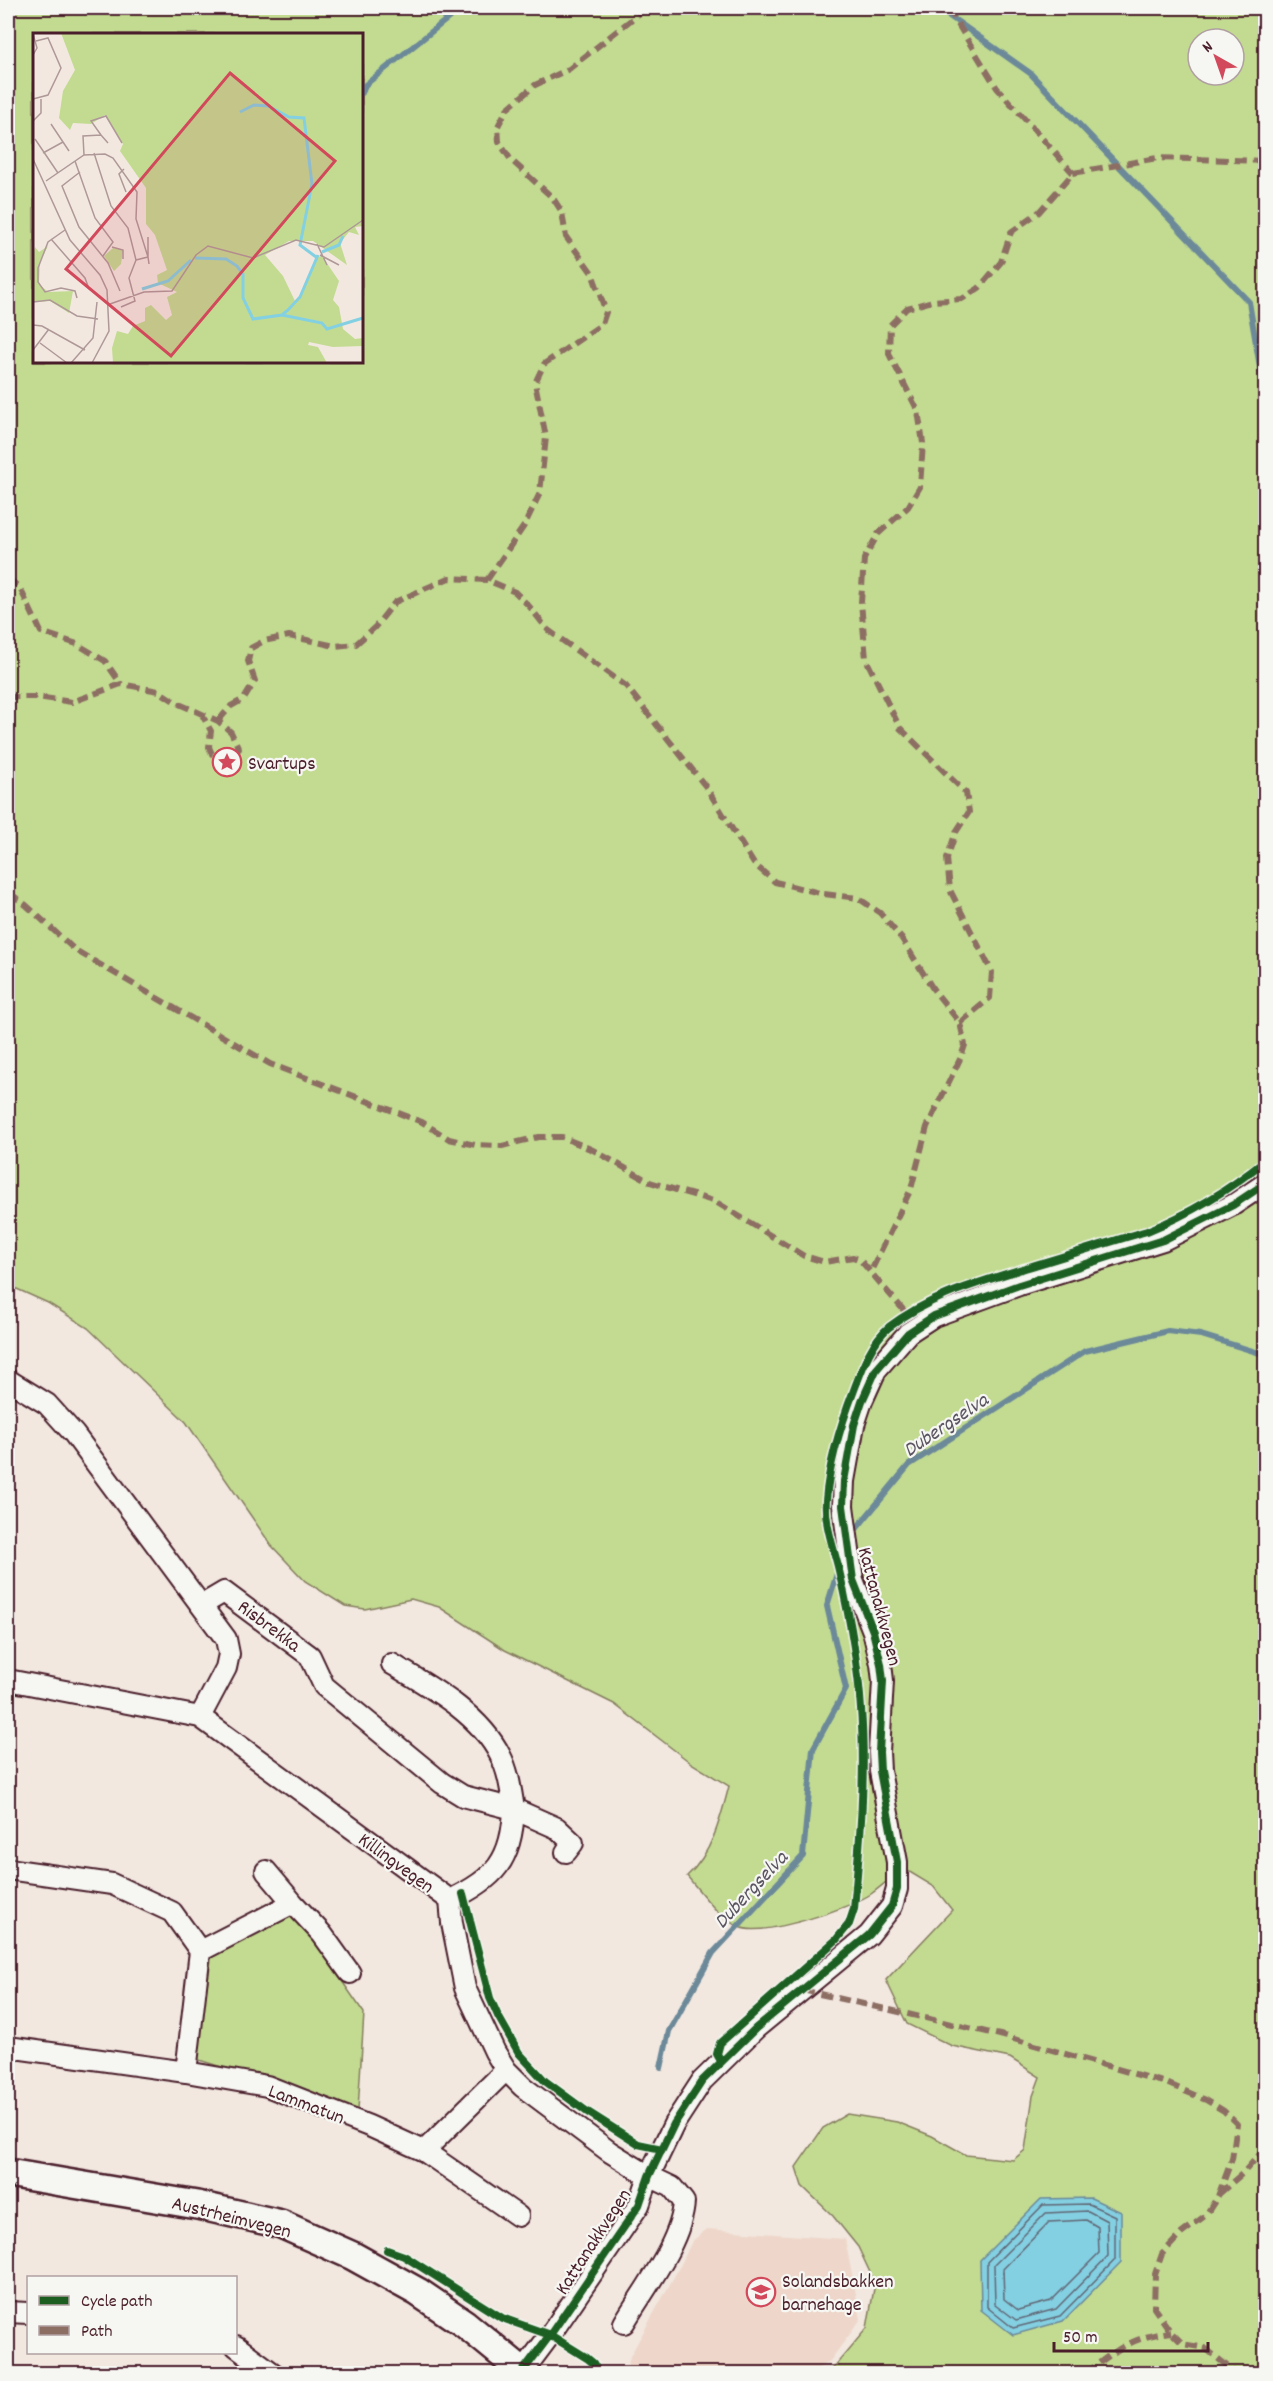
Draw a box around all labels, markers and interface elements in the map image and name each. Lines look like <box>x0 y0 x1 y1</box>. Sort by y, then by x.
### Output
north arrow <box>1186 27 1246 87</box>
inset map <box>33 33 363 363</box>
text: N <box>1198 36 1218 59</box>
place icon: Svartups <box>211 746 243 778</box>
place label: Svartups <box>248 751 316 779</box>
water label: Dubergselva <box>898 1386 996 1466</box>
street label: Kattanakkvegen <box>849 1544 907 1669</box>
street label: Risbrekka <box>231 1594 306 1661</box>
street label: Killingvegen <box>351 1827 439 1902</box>
water label: Dubergselva <box>708 1845 797 1937</box>
street label: Lammatun <box>264 2078 348 2133</box>
street label: Kattanakkvegen <box>550 2184 639 2301</box>
street label: Austrheimvegen <box>169 2191 294 2247</box>
place label: Solandsbakken barnehage <box>782 2269 893 2320</box>
legend <box>27 2276 237 2354</box>
school or university icon: Solandsbakken barnehage <box>745 2276 777 2308</box>
text: Cycle path <box>81 2290 152 2315</box>
scale bar <box>1054 2315 1208 2353</box>
text: Path <box>81 2320 113 2345</box>
text: 50 m <box>1063 2326 1098 2351</box>

